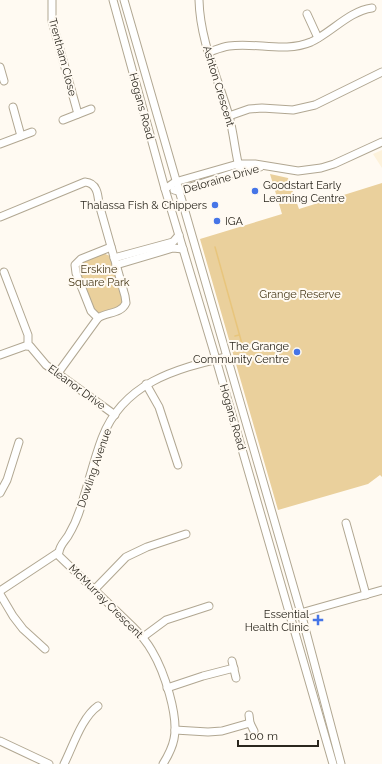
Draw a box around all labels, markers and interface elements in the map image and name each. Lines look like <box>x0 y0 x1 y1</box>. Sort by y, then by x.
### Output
street label: Trentham Close <box>46 17 79 98</box>
street label: Ashton Crescent <box>200 44 237 128</box>
street label: Hogans Road <box>126 71 157 141</box>
street label: Deloraine Drive <box>182 162 261 196</box>
place label: Goodstart Early Learning Centre <box>263 179 345 205</box>
marker: Goodstart Early Learning Centre <box>250 186 260 196</box>
place label: Thalassa Fish & Chippers <box>80 199 207 212</box>
marker: Thalassa Fish & Chippers <box>210 200 220 210</box>
place label: IGA <box>225 215 244 228</box>
marker: IGA <box>212 216 222 226</box>
park label: Erskine Square Park <box>68 263 130 289</box>
park label: Grange Reserve <box>259 288 341 301</box>
place label: The Grange Community Centre <box>193 340 290 366</box>
marker: The Grange Community Centre <box>292 347 302 357</box>
street label: Eleanor Drive <box>45 362 108 413</box>
street label: Hogans Road <box>217 383 248 452</box>
street label: Dowling Avenue <box>75 426 114 509</box>
street label: McMurray Crescent <box>66 562 146 641</box>
place label: Essential Health Clinic <box>245 608 309 634</box>
marker: Essential Health Clinic <box>312 614 324 626</box>
scale bar <box>238 722 318 748</box>
text: 100 m <box>244 729 278 743</box>

